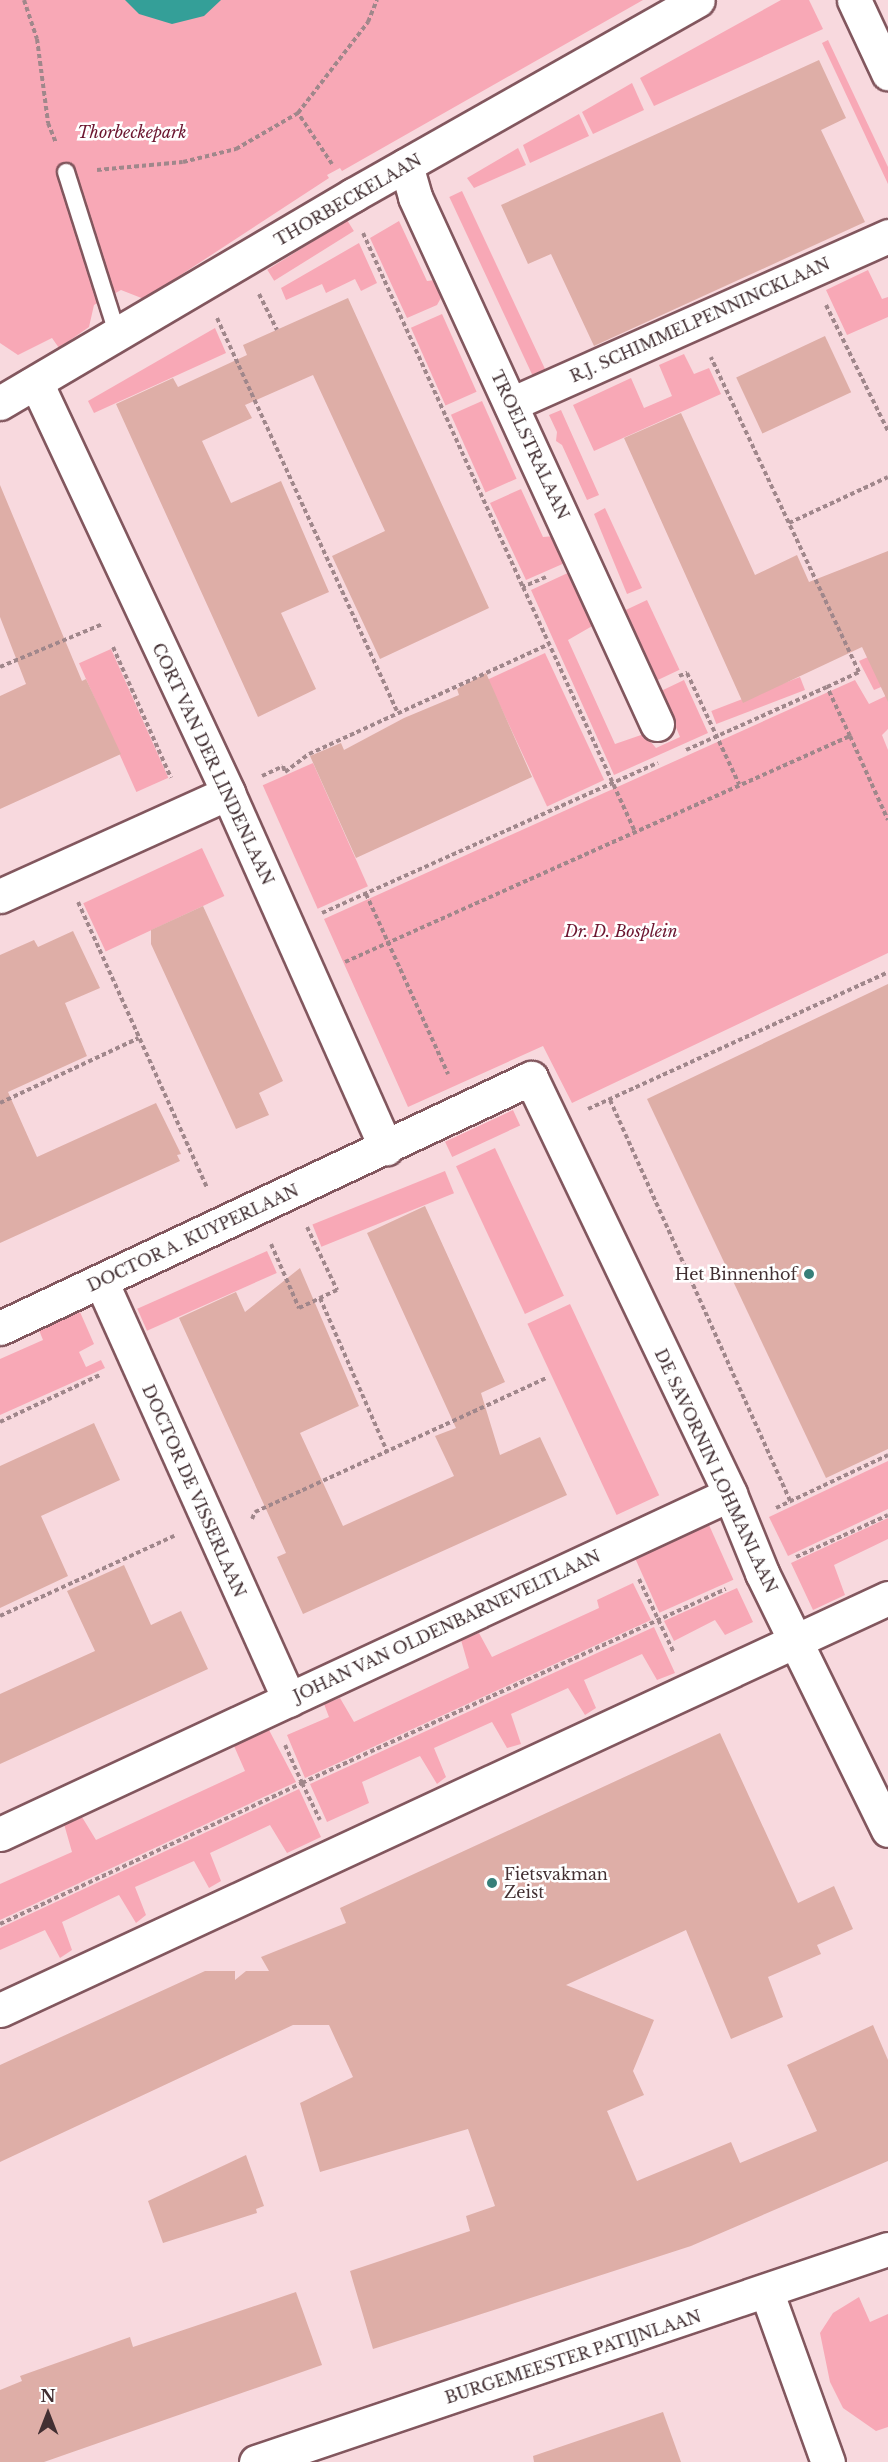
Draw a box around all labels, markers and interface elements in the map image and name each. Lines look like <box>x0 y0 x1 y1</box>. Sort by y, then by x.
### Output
park label: Thorbeckepark <box>77 122 187 142</box>
street label: THORBECKELAAN <box>271 150 425 250</box>
street label: R.J. SCHIMMELPENNINCKLAAN <box>567 254 833 386</box>
street label: TROELSTRALAAN <box>487 367 573 523</box>
street label: CORT VAN DER LINDENLAAN <box>148 639 278 889</box>
park label: Dr. D. Bosplein <box>564 921 678 941</box>
street label: DOCTOR A. KUYPERLAAN <box>84 1180 302 1296</box>
place label: Het Binnenhof <box>675 1264 797 1284</box>
marker: Het Binnenhof <box>802 1267 816 1281</box>
street label: DE SAVORNIN LOHMANLAAN <box>651 1346 781 1596</box>
street label: DOCTOR DE VISSERLAAN <box>138 1381 250 1601</box>
street label: JOHAN VAN OLDENBARNEVELTLAAN <box>290 1546 604 1706</box>
place label: Fietsvakman Zeist <box>504 1864 608 1902</box>
marker: Fietsvakman Zeist <box>485 1876 499 1890</box>
street label: BURGEMEESTER PATIJNLAAN <box>442 2306 704 2408</box>
north arrow <box>18 2384 78 2444</box>
text: N <box>40 2386 56 2406</box>

